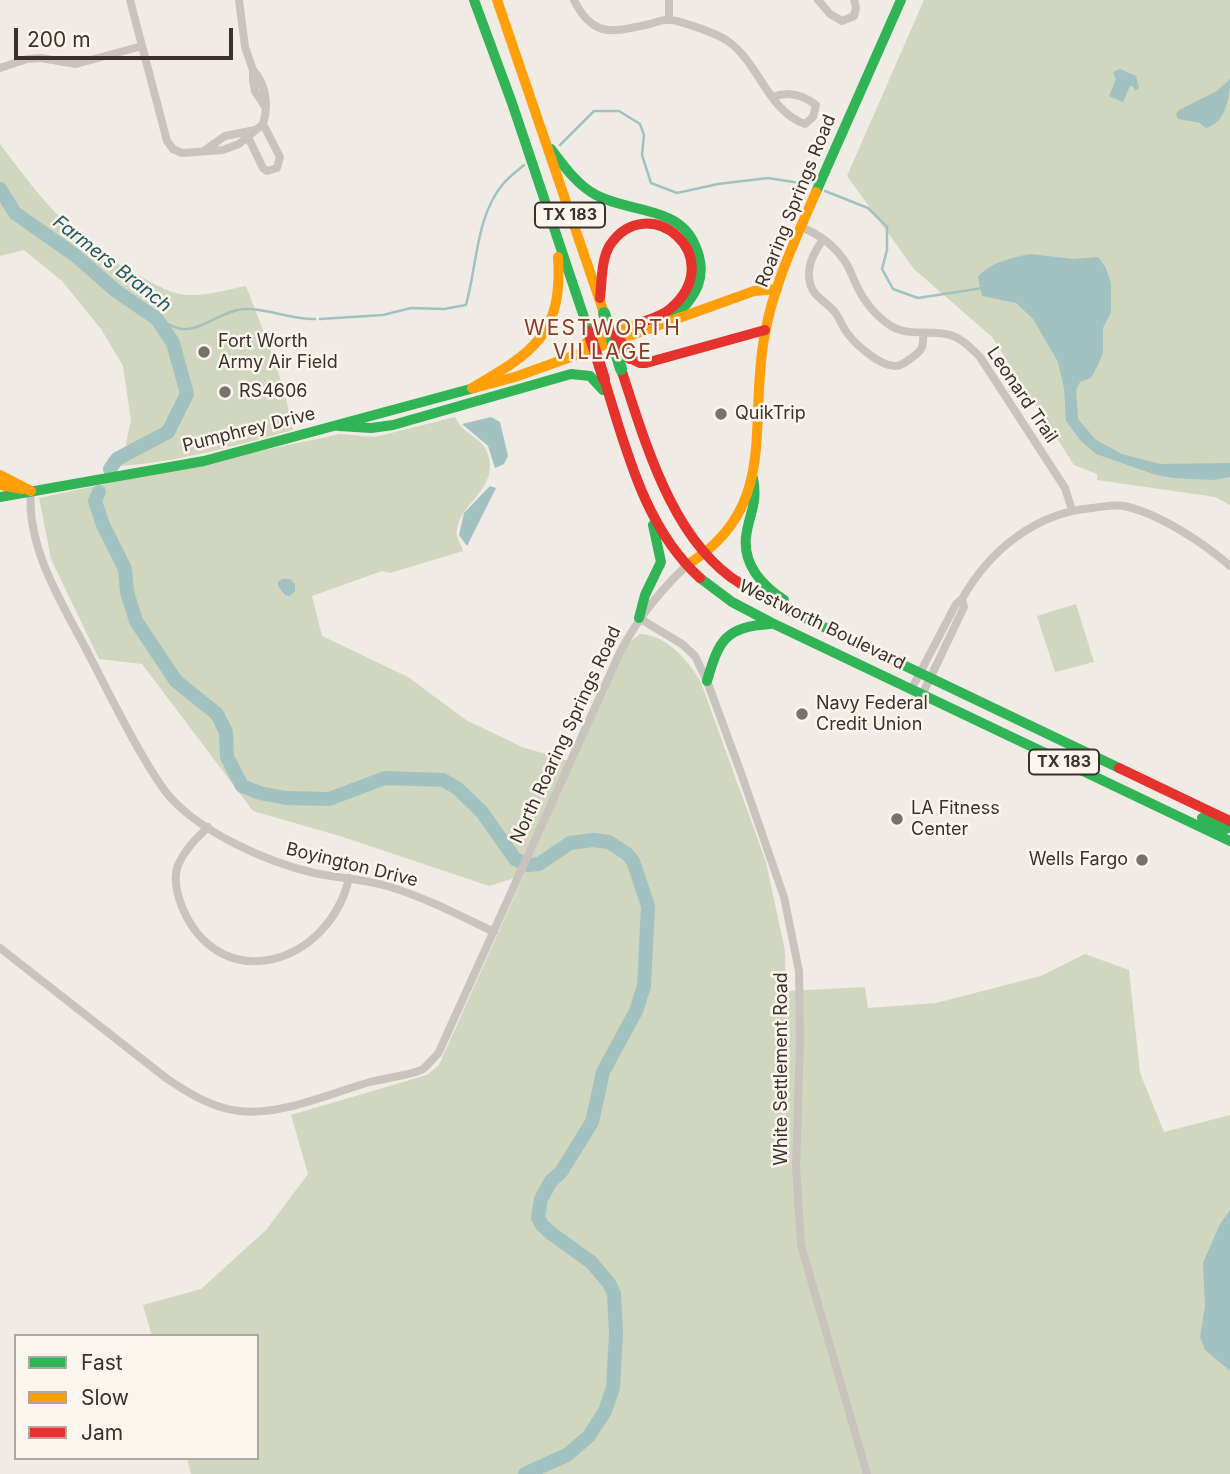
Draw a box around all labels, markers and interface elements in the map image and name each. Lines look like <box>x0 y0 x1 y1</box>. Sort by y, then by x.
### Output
scale bar <box>18 14 236 58</box>
text: 200 m <box>27 27 91 52</box>
street label: Roaring Springs Road <box>751 112 841 290</box>
road number: TX 183 <box>535 202 605 228</box>
water label: Farmers Branch <box>48 211 176 317</box>
district label: WESTWORTH VILLAGE <box>525 316 681 366</box>
place label: Fort Worth Army Air Field <box>218 331 338 374</box>
street label: Leonard Trail <box>982 343 1062 447</box>
marker: Fort Worth Army Air Field <box>196 344 212 360</box>
place label: RS4606 <box>239 381 307 403</box>
marker: RS4606 <box>217 384 233 400</box>
street label: Pumphrey Drive <box>180 403 318 457</box>
place label: QuikTrip <box>735 403 806 425</box>
marker: QuikTrip <box>713 406 729 422</box>
street label: Westworth Boulevard <box>735 575 909 675</box>
street label: North Roaring Springs Road <box>506 623 626 847</box>
place label: Navy Federal Credit Union <box>816 693 928 736</box>
marker: Navy Federal Credit Union <box>794 706 810 722</box>
road number: TX 183 <box>1029 750 1099 775</box>
place label: LA Fitness Center <box>911 798 1000 840</box>
marker: LA Fitness Center <box>889 811 905 827</box>
street label: Boyington Drive <box>284 838 420 892</box>
place label: Wells Fargo <box>1029 849 1128 871</box>
marker: Wells Fargo <box>1134 852 1150 868</box>
street label: White Settlement Road <box>771 972 793 1166</box>
legend <box>14 1334 259 1460</box>
text: Fast <box>81 1350 123 1375</box>
text: Slow <box>81 1385 129 1410</box>
text: Jam <box>81 1420 123 1445</box>

